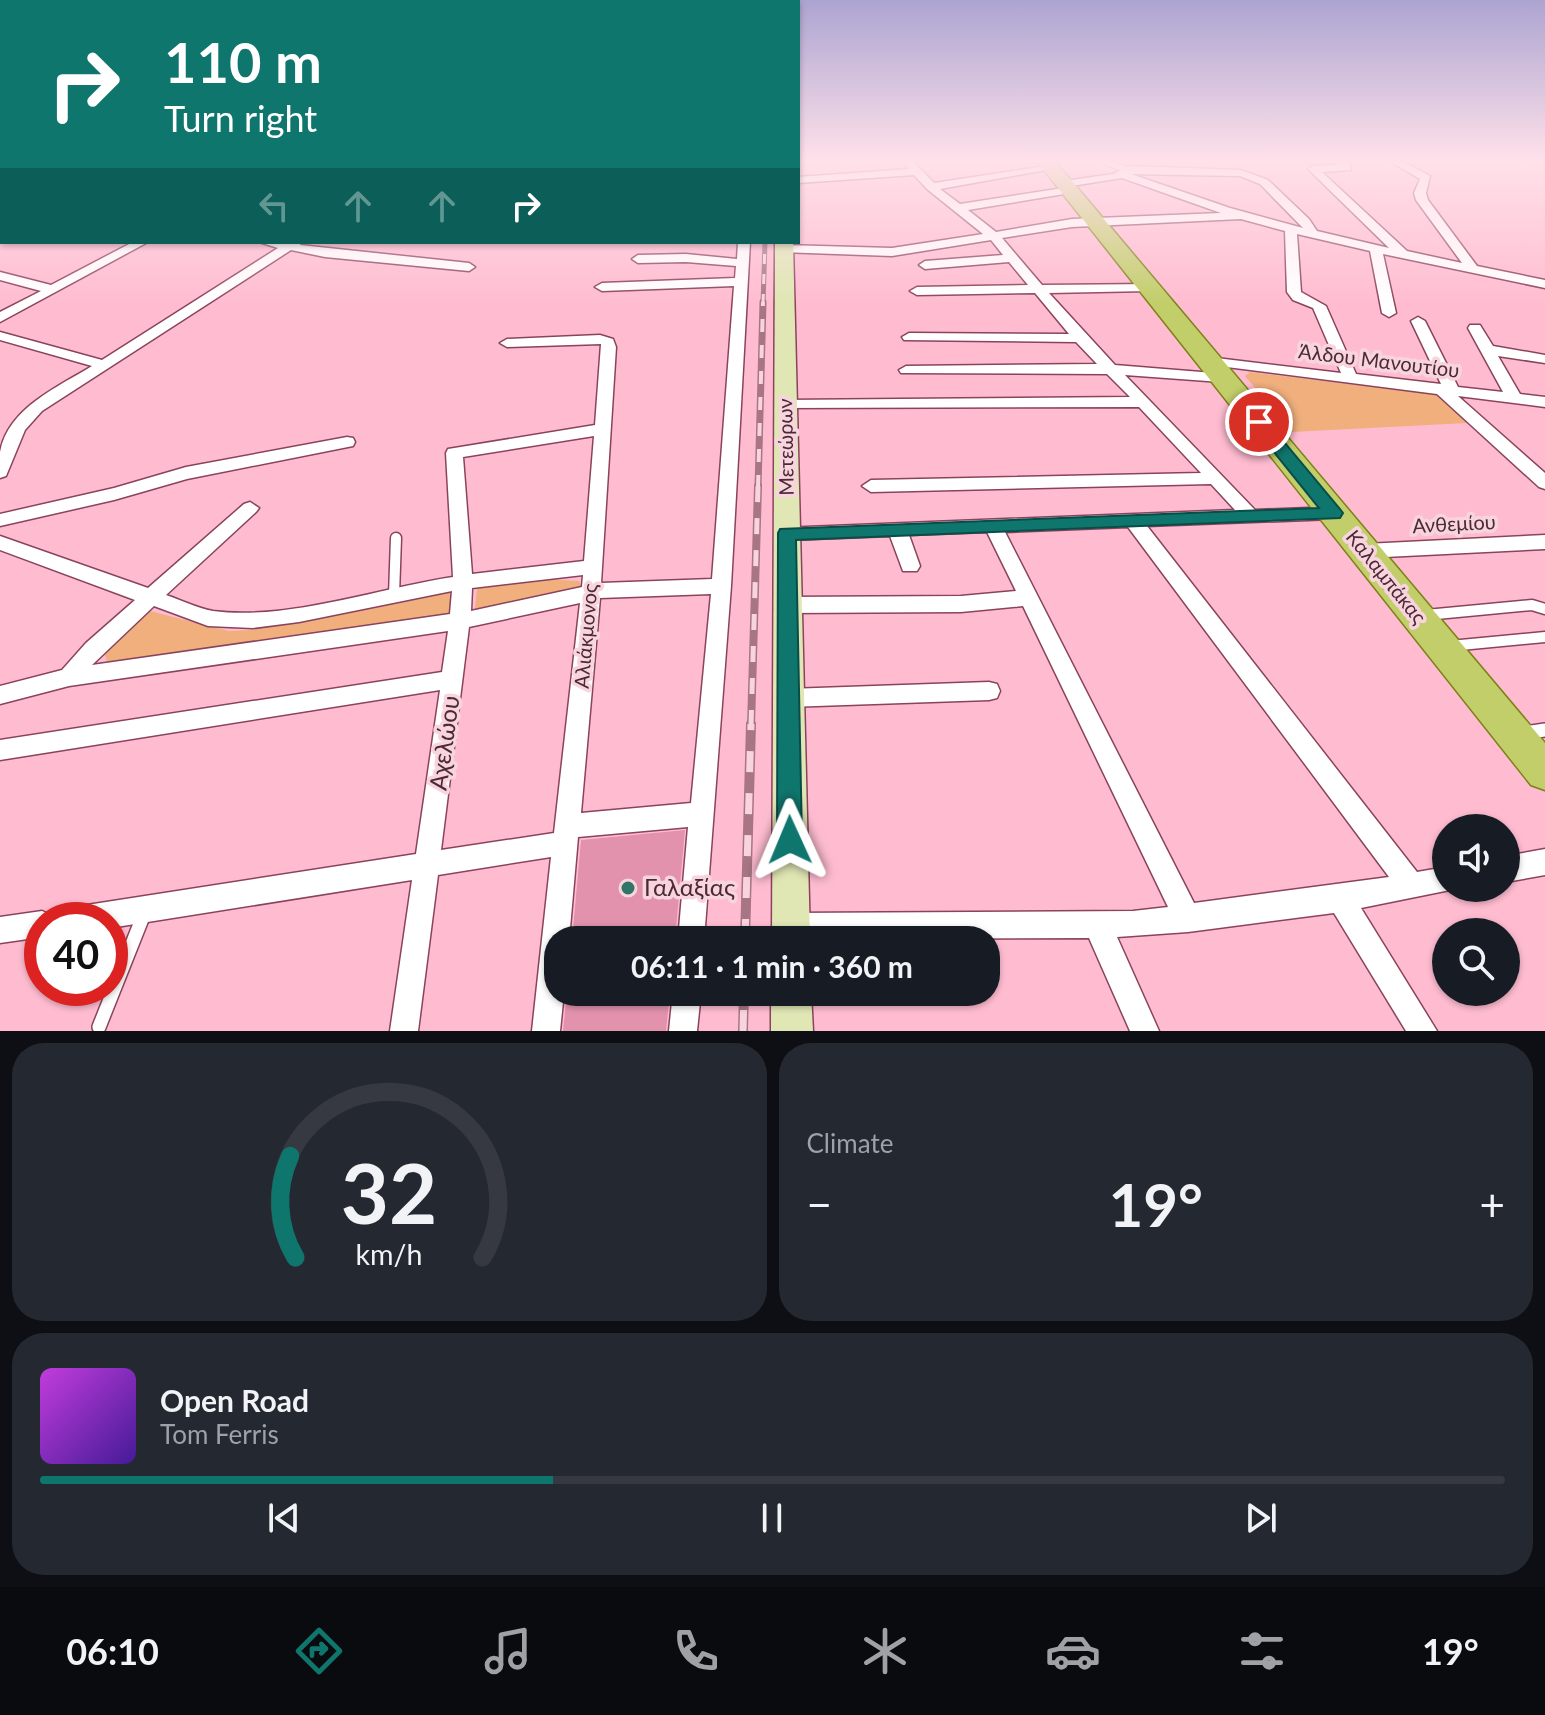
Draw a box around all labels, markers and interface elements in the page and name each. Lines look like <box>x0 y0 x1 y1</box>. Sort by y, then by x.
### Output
text: 110 m <box>164 28 322 95</box>
icon: right <box>32 32 136 136</box>
text: Turn right <box>164 96 317 140</box>
icon: left <box>252 184 296 228</box>
icon: ahead <box>336 184 380 228</box>
icon: ahead <box>420 184 464 228</box>
icon: right <box>504 184 548 228</box>
street label: Άλδου Μανουτίου <box>1297 338 1461 382</box>
pin <box>1225 388 1293 456</box>
street label: Μετεώρων <box>772 398 798 496</box>
icon: arrive <box>1237 400 1281 444</box>
street label: Ανθεμίου <box>1412 509 1496 537</box>
street label: Καλαμπάκας <box>1342 525 1432 628</box>
street label: Αλιάκμονος <box>568 582 602 689</box>
street label: Αχελώου <box>423 694 465 792</box>
position arrow <box>748 798 832 882</box>
map controls <box>1432 814 1520 1006</box>
button: sound <box>1432 814 1520 902</box>
place label: Γαλαξίας <box>644 872 735 901</box>
marker: Γαλαξίας <box>619 879 637 897</box>
speed limit sign: 40 <box>24 902 128 1006</box>
button: search <box>1432 918 1520 1006</box>
text: 06:11 · 1 min · 360 m <box>631 948 913 984</box>
text: Climate <box>807 1127 893 1159</box>
text: 32 <box>341 1142 438 1242</box>
text: 19° <box>1108 1168 1203 1240</box>
text: − <box>807 1178 832 1230</box>
text: + <box>1479 1178 1505 1230</box>
text: km/h <box>356 1237 423 1271</box>
text: Open Road <box>160 1382 309 1418</box>
text: Tom Ferris <box>160 1418 279 1450</box>
icon: previous <box>262 1496 306 1540</box>
icon: pause <box>750 1496 794 1540</box>
icon: next <box>1239 1496 1283 1540</box>
icon: directions <box>291 1623 347 1679</box>
icon: music <box>480 1623 536 1679</box>
icon: phone <box>668 1623 724 1679</box>
icon: climate <box>857 1623 913 1679</box>
icon: car <box>1045 1623 1101 1679</box>
icon: filters <box>1234 1623 1290 1679</box>
text: 06:10 <box>66 1629 159 1673</box>
text: 19° <box>1422 1629 1479 1673</box>

